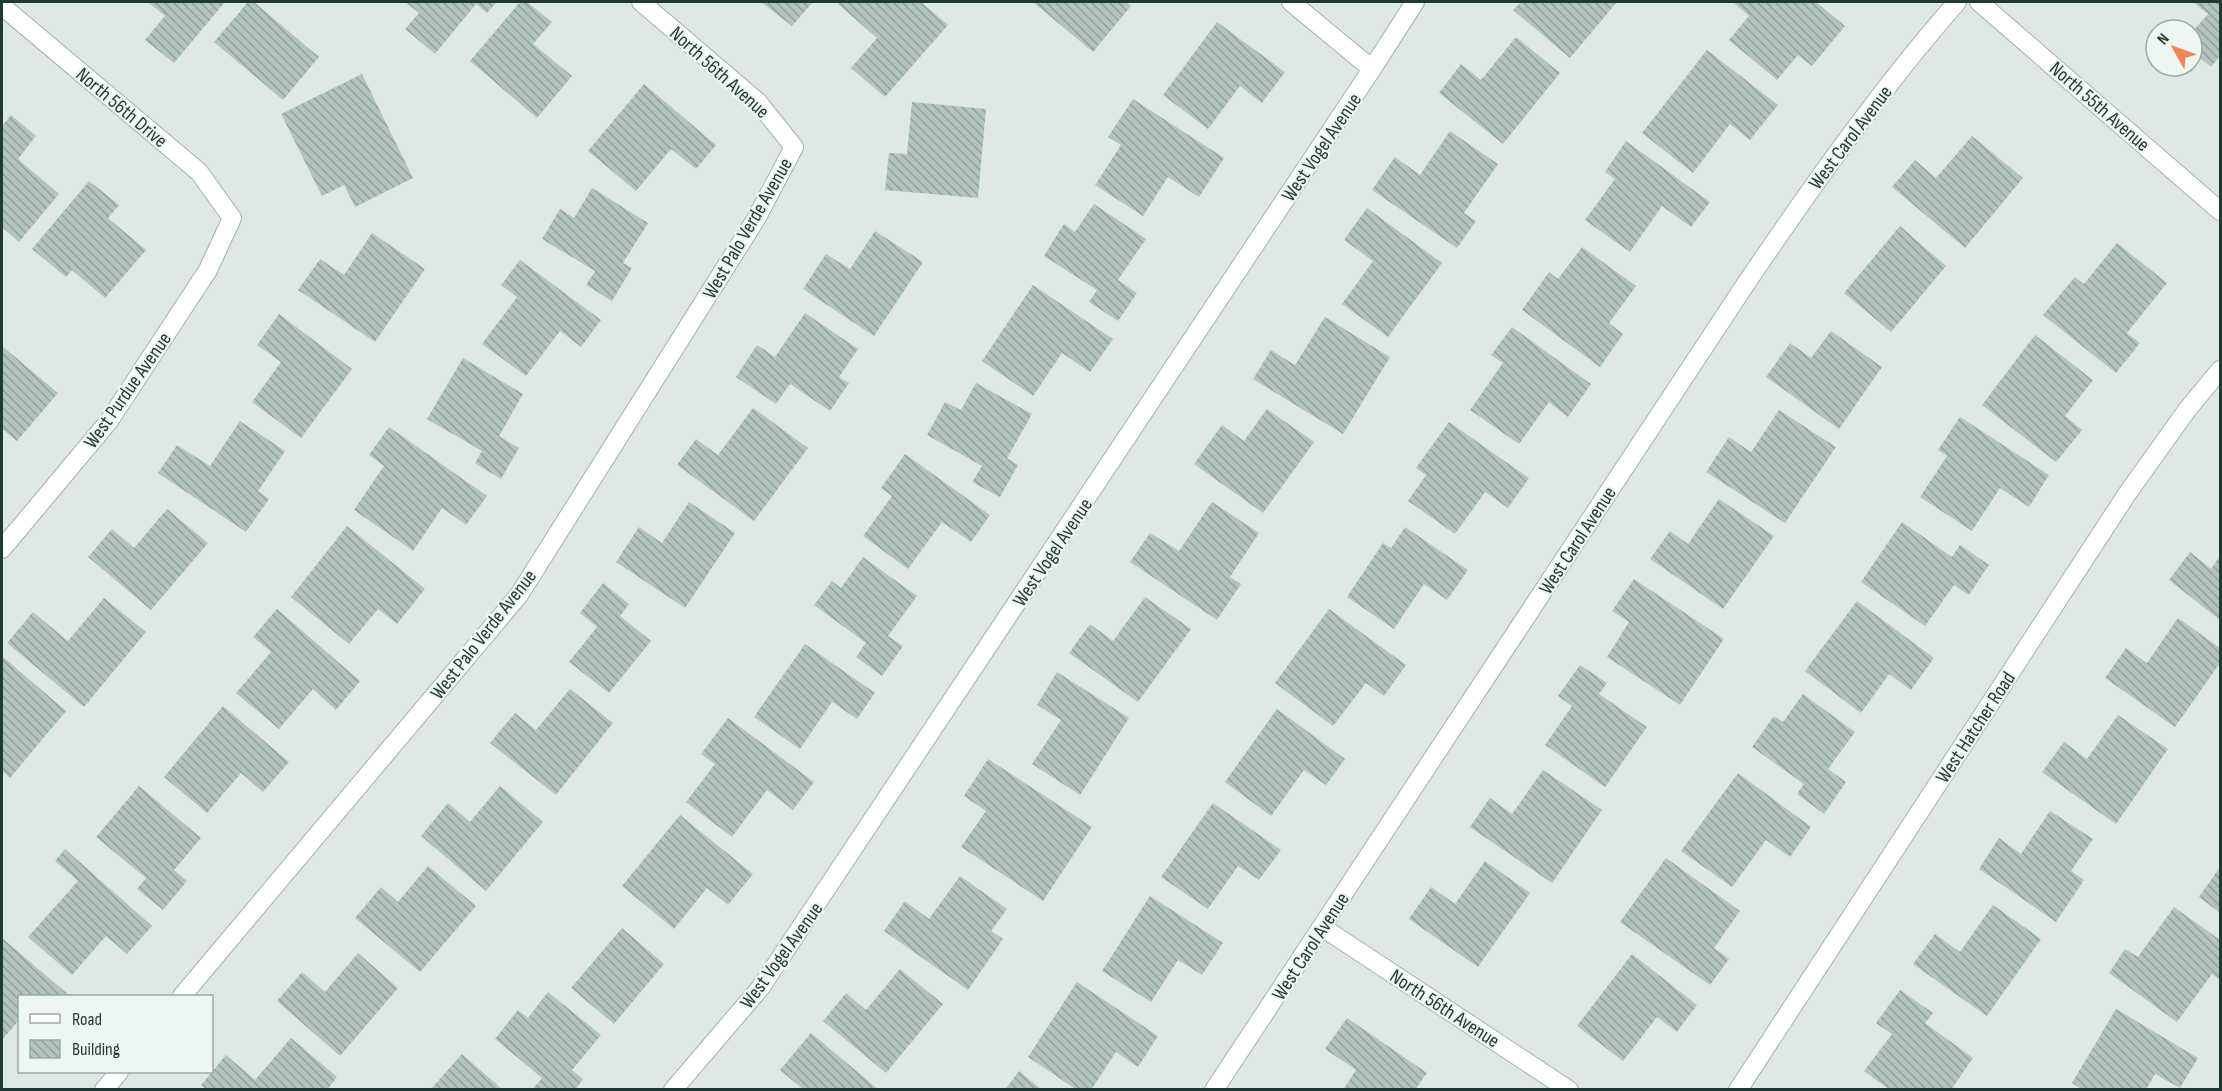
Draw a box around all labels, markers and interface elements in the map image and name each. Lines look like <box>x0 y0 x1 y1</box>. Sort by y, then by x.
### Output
north arrow <box>2144 18 2204 78</box>
street label: North 56th Avenue <box>665 22 774 124</box>
text: N <box>2154 30 2174 49</box>
street label: North 55th Avenue <box>2044 57 2154 157</box>
street label: North 56th Drive <box>71 63 172 153</box>
street label: West Carol Avenue <box>1804 81 1898 194</box>
street label: West Vogel Avenue <box>1277 89 1367 206</box>
street label: West Palo Verde Avenue <box>698 154 798 303</box>
street label: West Purdue Avenue <box>79 328 177 453</box>
street label: West Carol Avenue <box>1534 482 1622 599</box>
street label: West Vogel Avenue <box>1008 494 1098 611</box>
street label: West Palo Verde Avenue <box>426 565 542 704</box>
street label: West Hatcher Road <box>1931 667 2021 788</box>
street label: West Carol Avenue <box>1267 888 1355 1005</box>
street label: West Vogel Avenue <box>735 898 828 1013</box>
street label: North 56th Avenue <box>1385 965 1504 1053</box>
legend <box>18 995 213 1073</box>
text: Road <box>72 1009 102 1030</box>
text: Building <box>72 1039 120 1060</box>

